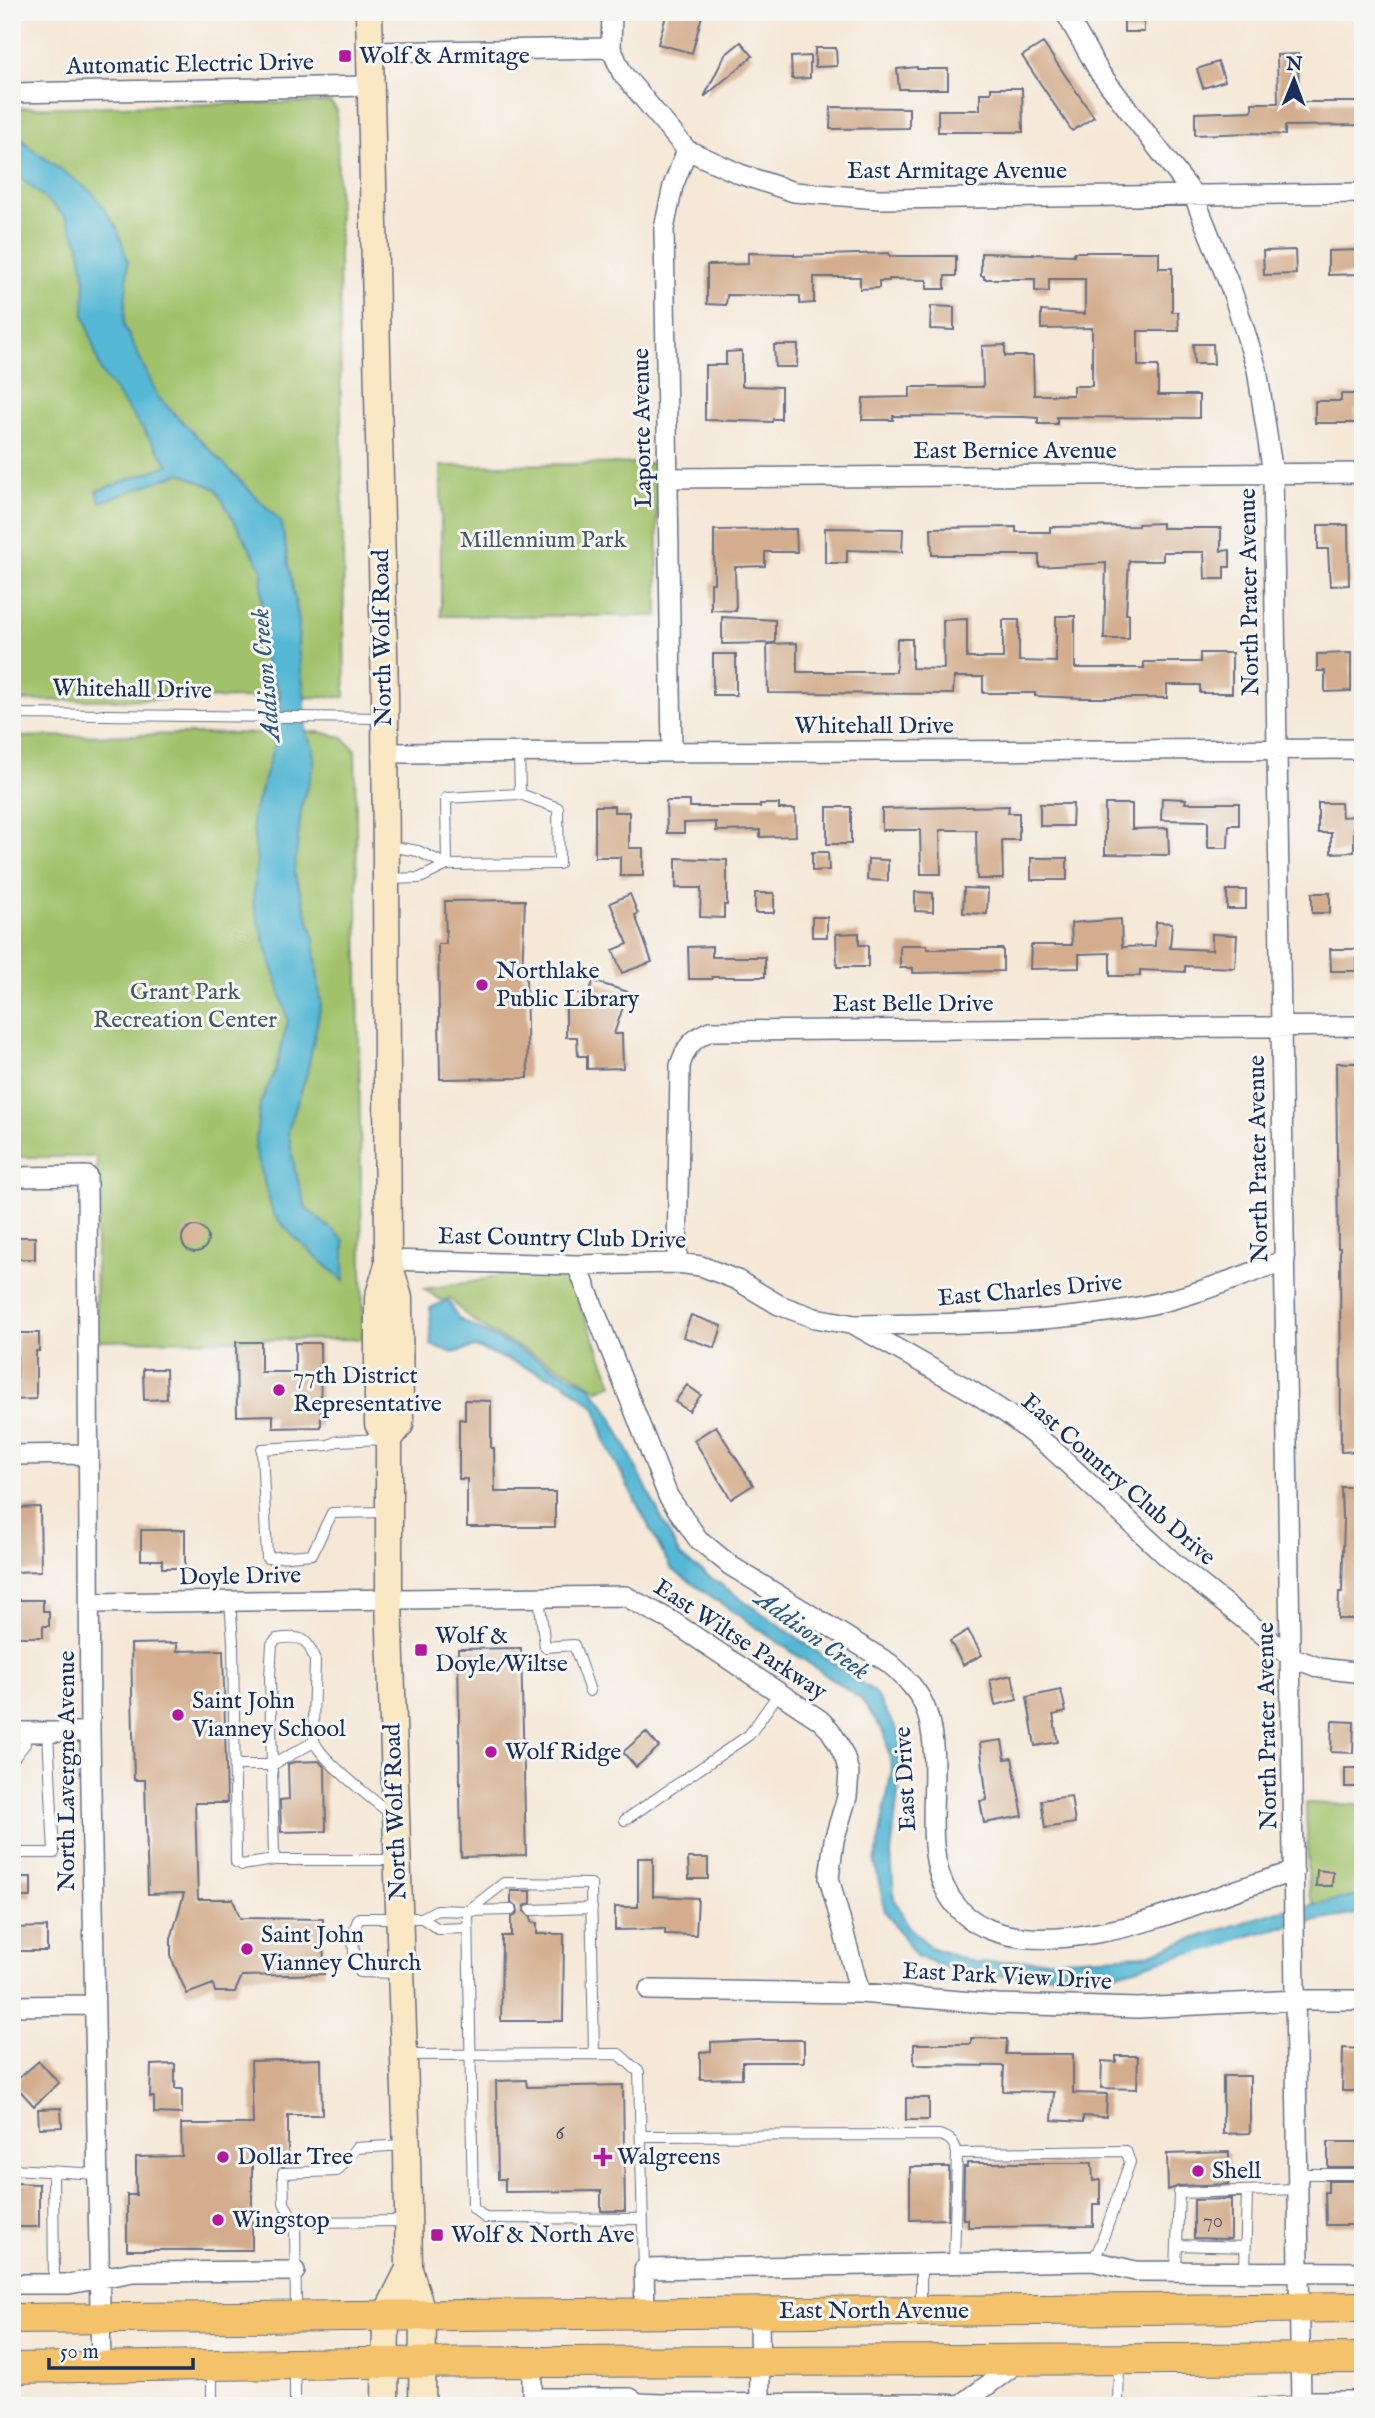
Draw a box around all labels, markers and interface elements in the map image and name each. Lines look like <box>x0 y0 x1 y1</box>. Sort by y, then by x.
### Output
place label: Wolf & Armitage <box>359 41 530 72</box>
north arrow <box>1260 46 1330 116</box>
street label: Automatic Electric Drive <box>65 47 314 83</box>
marker: Wolf & Armitage <box>337 48 353 64</box>
text: N <box>1285 53 1303 77</box>
street label: East Armitage Avenue <box>847 156 1067 187</box>
street label: Laporte Avenue <box>626 348 660 508</box>
street label: East Bernice Avenue <box>913 436 1117 467</box>
street label: North Prater Avenue <box>1233 488 1267 696</box>
park label: Millennium Park <box>460 525 627 556</box>
street label: North Wolf Road <box>366 549 400 727</box>
water label: Addison Creek <box>244 606 289 746</box>
street label: Whitehall Drive <box>52 673 212 707</box>
street label: Whitehall Drive <box>794 711 954 742</box>
place label: Northlake Public Library <box>496 956 640 1015</box>
park label: Grant Park Recreation Center <box>93 977 277 1036</box>
marker: Northlake Public Library <box>474 977 490 993</box>
street label: East Belle Drive <box>833 989 994 1020</box>
street label: North Prater Avenue <box>1242 1055 1276 1263</box>
street label: East Country Club Drive <box>438 1221 686 1257</box>
street label: East Charles Drive <box>936 1267 1124 1315</box>
place label: 77th District Representative <box>293 1361 442 1420</box>
marker: 77th District Representative <box>271 1382 287 1398</box>
street label: East Country Club Drive <box>1014 1387 1222 1573</box>
street label: Doyle Drive <box>179 1560 301 1594</box>
street label: East Wiltse Parkway <box>647 1572 833 1708</box>
water label: Addison Creek <box>746 1581 876 1688</box>
place label: Wolf & Doyle/Wiltse <box>435 1621 568 1680</box>
street label: North Prater Avenue <box>1251 1622 1285 1830</box>
marker: Wolf & Doyle/Wiltse <box>413 1642 429 1658</box>
street label: North Lavergne Avenue <box>52 1651 83 1891</box>
place label: Saint John Vianney School <box>191 1686 346 1745</box>
marker: Saint John Vianney School <box>170 1707 186 1723</box>
street label: North Wolf Road <box>377 1723 415 1901</box>
street label: East Drive <box>888 1726 924 1832</box>
place label: Wolf Ridge <box>505 1737 621 1768</box>
marker: Wolf Ridge <box>483 1744 499 1760</box>
place label: Saint John Vianney Church <box>260 1920 421 1979</box>
marker: Saint John Vianney Church <box>239 1941 255 1957</box>
street label: East Park View Drive <box>901 1956 1113 1998</box>
house number: 6 <box>556 2120 566 2147</box>
place label: Dollar Tree <box>237 2142 353 2173</box>
place label: Walgreens <box>617 2142 720 2173</box>
marker: Dollar Tree <box>215 2149 231 2165</box>
marker: Walgreens <box>595 2149 611 2165</box>
place label: Shell <box>1212 2156 1262 2187</box>
marker: Shell <box>1190 2163 1206 2179</box>
place label: Wingstop <box>232 2205 330 2236</box>
house number: 70 <box>1203 2208 1223 2235</box>
marker: Wingstop <box>210 2212 226 2228</box>
place label: Wolf & North Ave <box>451 2220 635 2251</box>
marker: Wolf & North Ave <box>429 2227 445 2243</box>
street label: East North Avenue <box>779 2296 969 2327</box>
scale bar <box>49 2327 192 2371</box>
text: 50 m <box>60 2339 99 2366</box>

